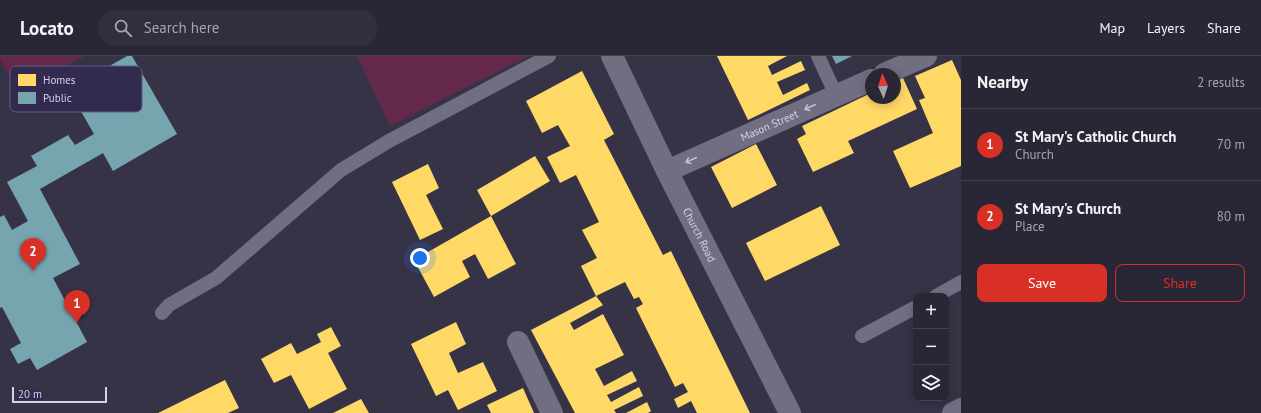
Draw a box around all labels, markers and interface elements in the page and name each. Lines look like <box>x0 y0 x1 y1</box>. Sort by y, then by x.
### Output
search box <box>98 10 378 46</box>
text: Locato <box>20 16 74 40</box>
icon: search <box>112 17 134 39</box>
text: Search here <box>144 18 219 37</box>
text: Map <box>1099 19 1125 37</box>
text: Layers <box>1147 19 1185 37</box>
text: Share <box>1207 19 1241 37</box>
legend <box>10 66 142 112</box>
north arrow <box>865 68 901 104</box>
text: Nearby <box>977 71 1028 93</box>
text: Homes <box>43 73 76 87</box>
text: 2 results <box>1197 74 1245 91</box>
text: Public <box>43 91 72 105</box>
one-way arrow <box>804 103 816 111</box>
street label: Mason Street <box>738 106 801 144</box>
text: St Mary's Catholic Church <box>1015 127 1176 146</box>
text: 1 <box>986 136 994 153</box>
text: 70 m <box>1217 136 1245 153</box>
text: Church <box>1015 146 1054 163</box>
one-way arrow <box>686 157 698 165</box>
text: St Mary's Church <box>1015 199 1121 218</box>
street label: Church Road <box>680 205 719 264</box>
text: 2 <box>986 208 994 225</box>
text: 80 m <box>1217 208 1245 225</box>
text: Place <box>1015 218 1045 235</box>
pin: 2 <box>20 238 46 271</box>
your location <box>410 248 430 268</box>
button: Save <box>977 264 1107 302</box>
button: Share <box>1115 264 1245 302</box>
pin: 1 <box>64 290 90 323</box>
map controls <box>913 293 949 401</box>
button: + <box>913 293 949 329</box>
button: − <box>913 329 949 365</box>
button: layers <box>913 365 949 401</box>
scale bar <box>12 385 107 404</box>
text: 20 m <box>18 387 42 401</box>

